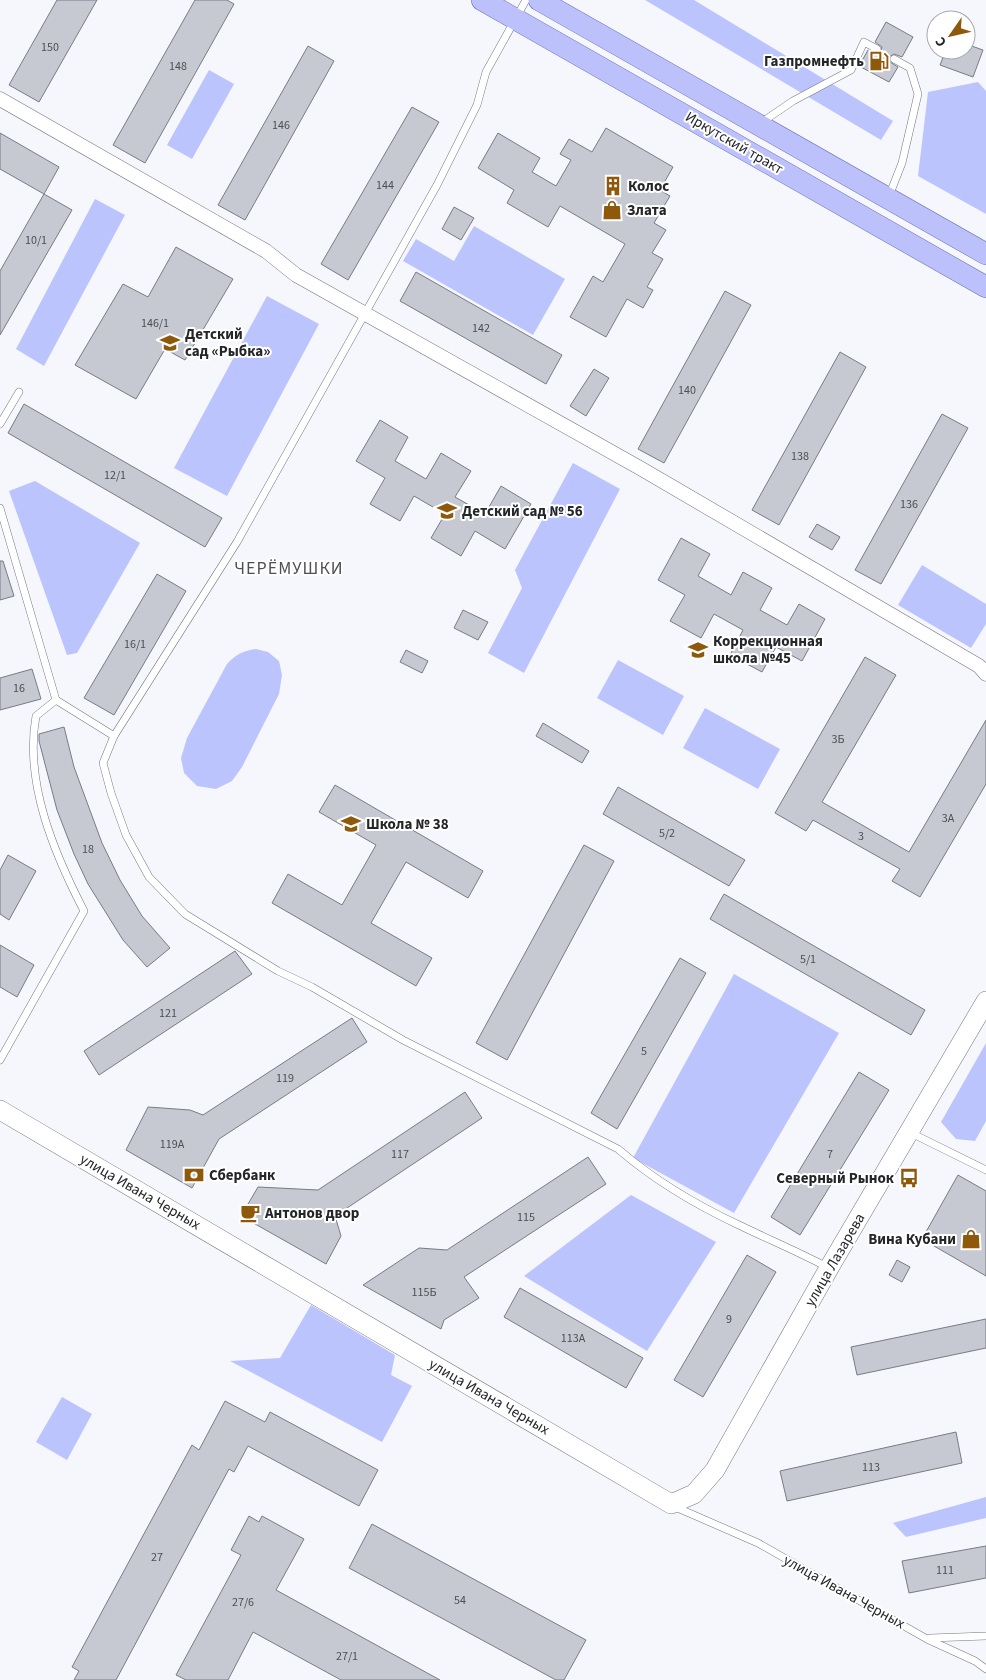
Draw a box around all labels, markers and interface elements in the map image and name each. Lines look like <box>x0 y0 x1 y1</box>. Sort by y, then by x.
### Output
north arrow <box>926 10 976 60</box>
text: С <box>930 33 952 51</box>
house number: 150 <box>41 39 59 56</box>
fuel station icon: Газпромнефть <box>868 50 890 72</box>
place label: Газпромнефть <box>764 51 864 72</box>
house number: 148 <box>169 58 187 75</box>
street label: Иркутский тракт <box>681 106 787 180</box>
house number: 146 <box>272 117 290 134</box>
building icon: Колос <box>602 175 624 197</box>
place label: Колос <box>628 176 669 197</box>
house number: 144 <box>376 177 394 194</box>
shop icon: Злата <box>601 199 623 221</box>
place label: Злата <box>627 200 667 221</box>
house number: 10/1 <box>25 232 47 249</box>
house number: 146/1 <box>141 315 169 332</box>
house number: 142 <box>472 320 490 337</box>
place label: Детский сад «Рыбка» <box>185 324 270 362</box>
school or university icon: Детский сад «Рыбка» <box>159 332 181 354</box>
house number: 140 <box>678 382 696 399</box>
house number: 138 <box>791 448 809 465</box>
house number: 12/1 <box>104 467 126 484</box>
house number: 136 <box>900 496 918 513</box>
school or university icon: Детский сад № 56 <box>436 500 458 522</box>
place label: Детский сад № 56 <box>462 501 583 522</box>
district label: ЧЕРЁМУШКИ <box>234 556 344 581</box>
place label: Коррекционная школа №45 <box>713 631 823 669</box>
house number: 16/1 <box>124 636 146 653</box>
school or university icon: Коррекционная школа №45 <box>687 639 709 661</box>
house number: 16 <box>13 680 25 697</box>
house number: 3Б <box>832 731 844 748</box>
house number: 3А <box>942 810 955 827</box>
school or university icon: Школа № 38 <box>340 813 362 835</box>
place label: Школа № 38 <box>366 814 449 835</box>
house number: 5/2 <box>659 825 675 842</box>
house number: 3 <box>858 828 864 845</box>
house number: 18 <box>82 841 94 858</box>
house number: 5/1 <box>800 951 816 968</box>
house number: 121 <box>159 1005 177 1022</box>
house number: 5 <box>641 1043 647 1060</box>
house number: 119 <box>276 1070 294 1087</box>
house number: 119А <box>160 1136 185 1153</box>
house number: 117 <box>391 1146 409 1163</box>
house number: 7 <box>827 1146 833 1163</box>
street label: улица Ивана Черных <box>76 1149 205 1235</box>
bank icon: Сбербанк <box>183 1164 205 1186</box>
place label: Сбербанк <box>209 1165 276 1186</box>
bus stop icon: Северный Рынок <box>898 1167 920 1189</box>
place label: Северный Рынок <box>776 1168 895 1189</box>
cafe icon: Антонов двор <box>239 1202 261 1224</box>
place label: Антонов двор <box>264 1203 360 1224</box>
house number: 115 <box>517 1209 535 1226</box>
street label: улица Лазарева <box>800 1209 870 1311</box>
shop icon: Вина Кубани <box>960 1228 982 1250</box>
place label: Вина Кубани <box>868 1229 956 1250</box>
house number: 115Б <box>412 1284 436 1301</box>
house number: 9 <box>726 1311 732 1328</box>
house number: 113А <box>561 1330 586 1347</box>
street label: улица Ивана Черных <box>425 1354 554 1440</box>
house number: 113 <box>862 1459 880 1476</box>
house number: 27 <box>151 1549 163 1566</box>
street label: улица Ивана Черных <box>779 1550 909 1634</box>
house number: 111 <box>936 1562 954 1579</box>
house number: 54 <box>454 1592 466 1609</box>
house number: 27/6 <box>232 1594 254 1611</box>
house number: 27/1 <box>336 1648 358 1665</box>

